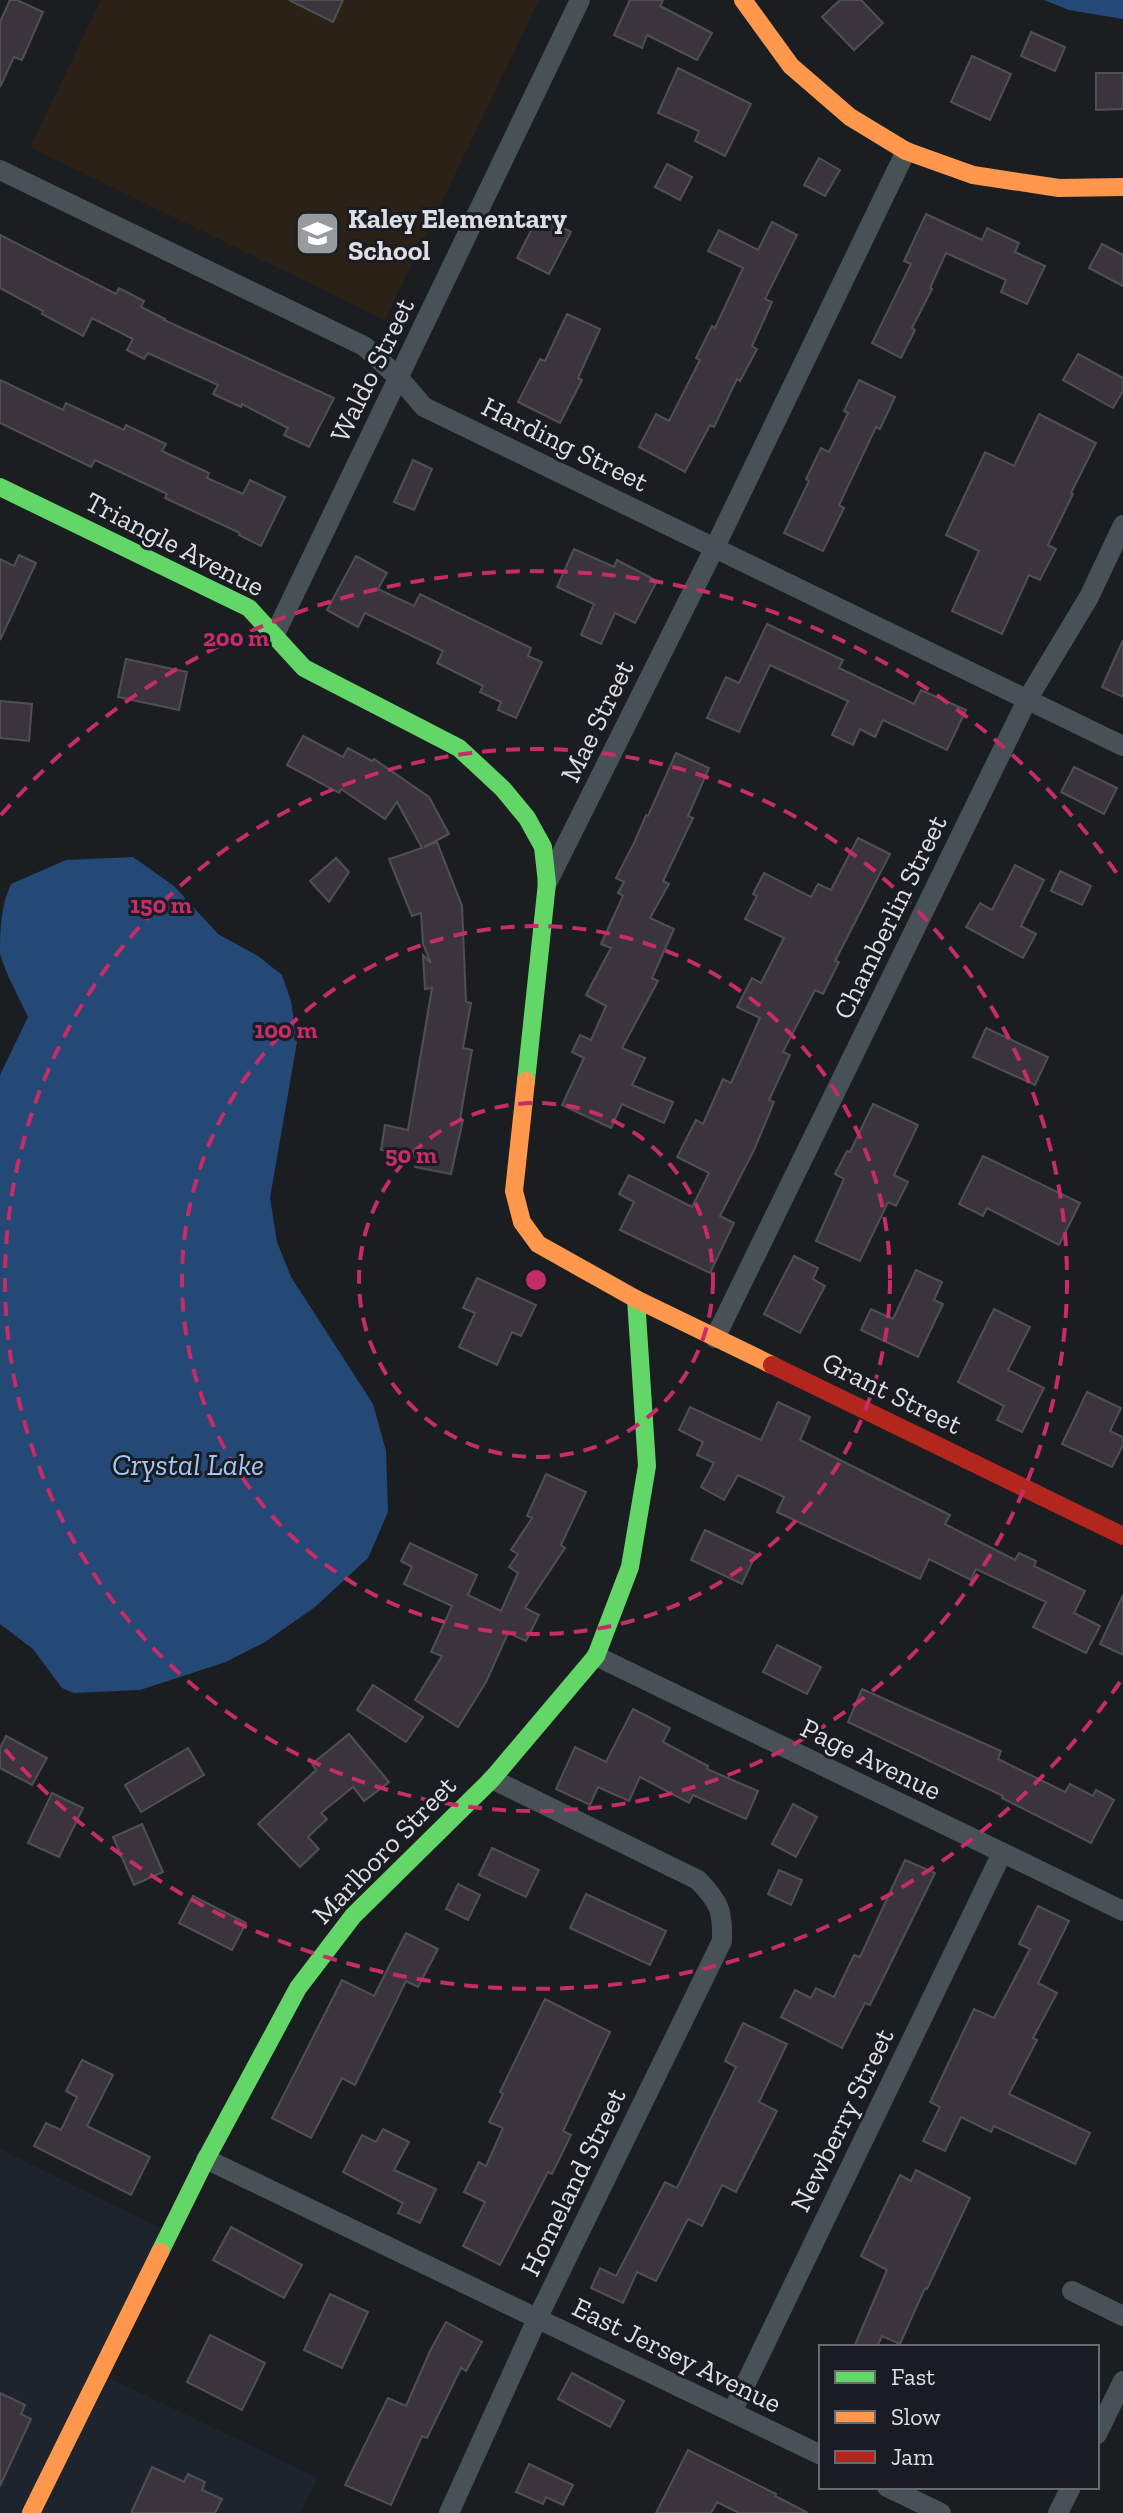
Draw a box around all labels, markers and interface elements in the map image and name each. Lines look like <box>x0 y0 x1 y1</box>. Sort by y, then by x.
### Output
place label: Kaley Elementary School <box>348 202 567 267</box>
school or university icon: Kaley Elementary School <box>293 210 341 258</box>
street label: Waldo Street <box>323 292 421 447</box>
street label: Harding Street <box>476 390 654 499</box>
street label: Triangle Avenue <box>80 485 270 603</box>
text: 200 m <box>203 623 269 652</box>
street label: Mae Street <box>553 654 641 787</box>
street label: Chamberlin Street <box>826 809 954 1024</box>
text: 150 m <box>130 890 192 919</box>
text: 100 m <box>255 1015 317 1044</box>
text: 50 m <box>385 1140 437 1169</box>
centre of rings <box>522 1266 550 1294</box>
street label: Grant Street <box>817 1345 968 1441</box>
water label: Crystal Lake <box>112 1447 264 1483</box>
street label: Page Avenue <box>795 1711 947 1807</box>
street label: Marlboro Street <box>305 1769 463 1931</box>
street label: Newberry Street <box>783 2022 901 2217</box>
street label: Homeland Street <box>513 2082 633 2281</box>
street label: East Jersey Avenue <box>567 2290 787 2420</box>
legend <box>819 2345 1099 2489</box>
text: Fast <box>891 2362 935 2391</box>
text: Slow <box>891 2402 941 2431</box>
text: Jam <box>891 2442 934 2471</box>

